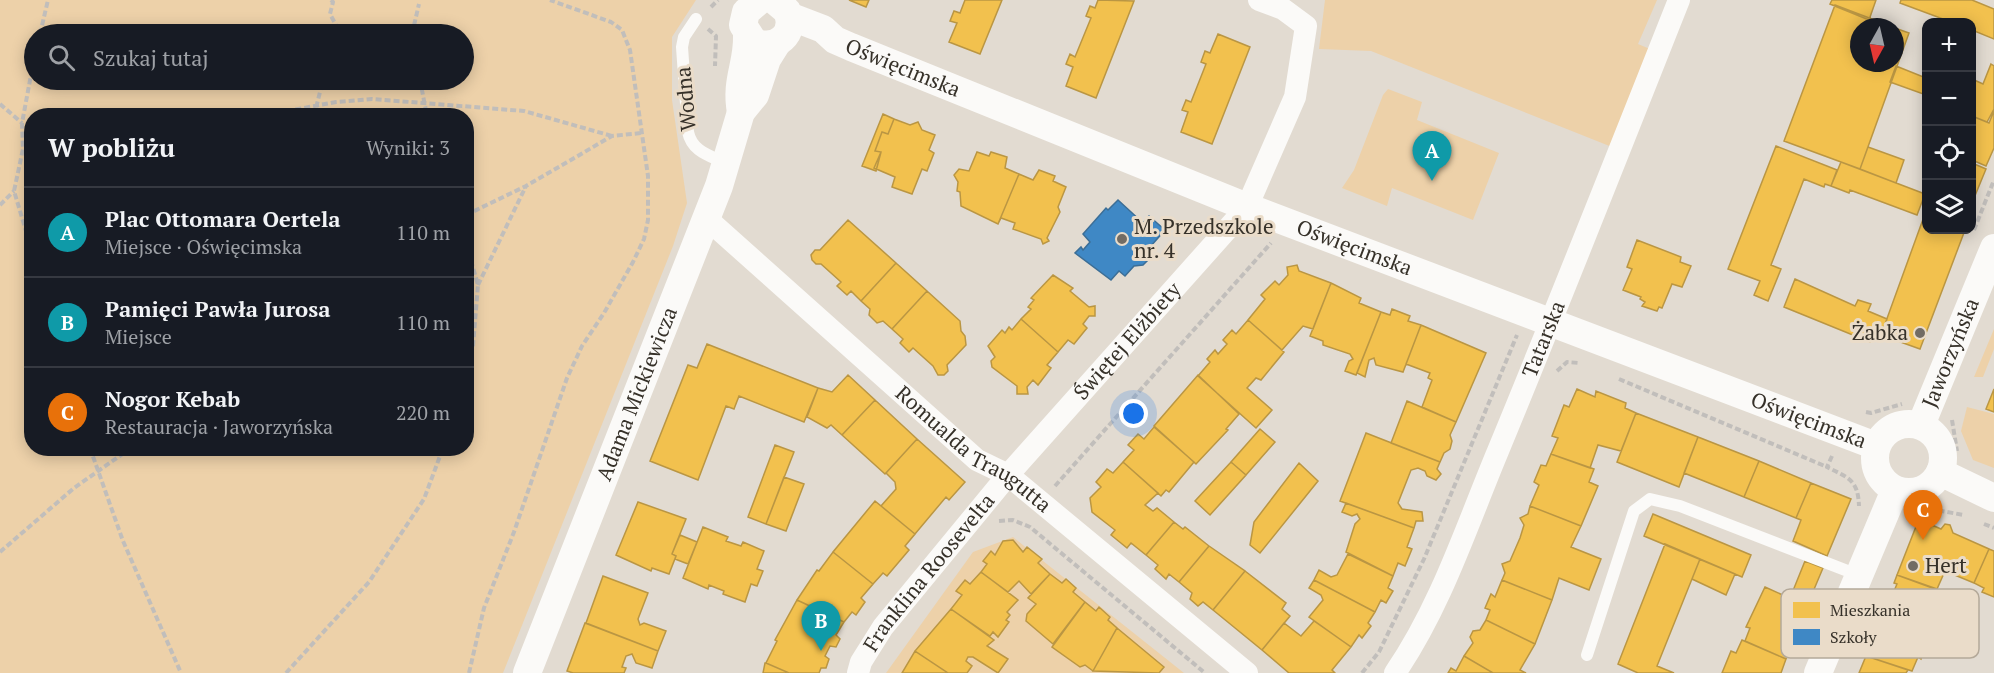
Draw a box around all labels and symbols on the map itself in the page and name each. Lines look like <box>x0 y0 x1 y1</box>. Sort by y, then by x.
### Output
north arrow <box>1850 18 1904 72</box>
street label: Oświęcimska <box>842 31 965 103</box>
street label: Wodna <box>668 65 702 132</box>
pin: A <box>1412 132 1452 181</box>
place label: M. Przedszkole nr. 4 <box>1134 212 1274 264</box>
street label: Oświęcimska <box>1293 212 1417 282</box>
marker: M. Przedszkole nr. 4 <box>1115 232 1129 246</box>
street label: Świętej Elżbiety <box>1067 275 1187 405</box>
street label: Jaworzyńska <box>1915 293 1985 412</box>
street label: Tatarska <box>1515 296 1571 381</box>
street label: Adama Mickiewicza <box>589 302 683 484</box>
place label: Żabka <box>1852 318 1908 346</box>
marker: Żabka <box>1913 326 1927 340</box>
street label: Romualda Traugutta <box>890 379 1058 518</box>
street label: Oświęcimska <box>1747 385 1871 454</box>
your location <box>1119 399 1148 428</box>
street label: Franklina Roosevelta <box>856 487 1001 656</box>
pin: C <box>1904 490 1942 540</box>
place label: Hert <box>1925 551 1967 579</box>
marker: Hert <box>1906 559 1920 573</box>
legend <box>1781 589 1979 658</box>
text: Mieszkania <box>1830 599 1910 621</box>
pin: B <box>802 602 840 651</box>
text: Szkoły <box>1830 626 1877 648</box>

